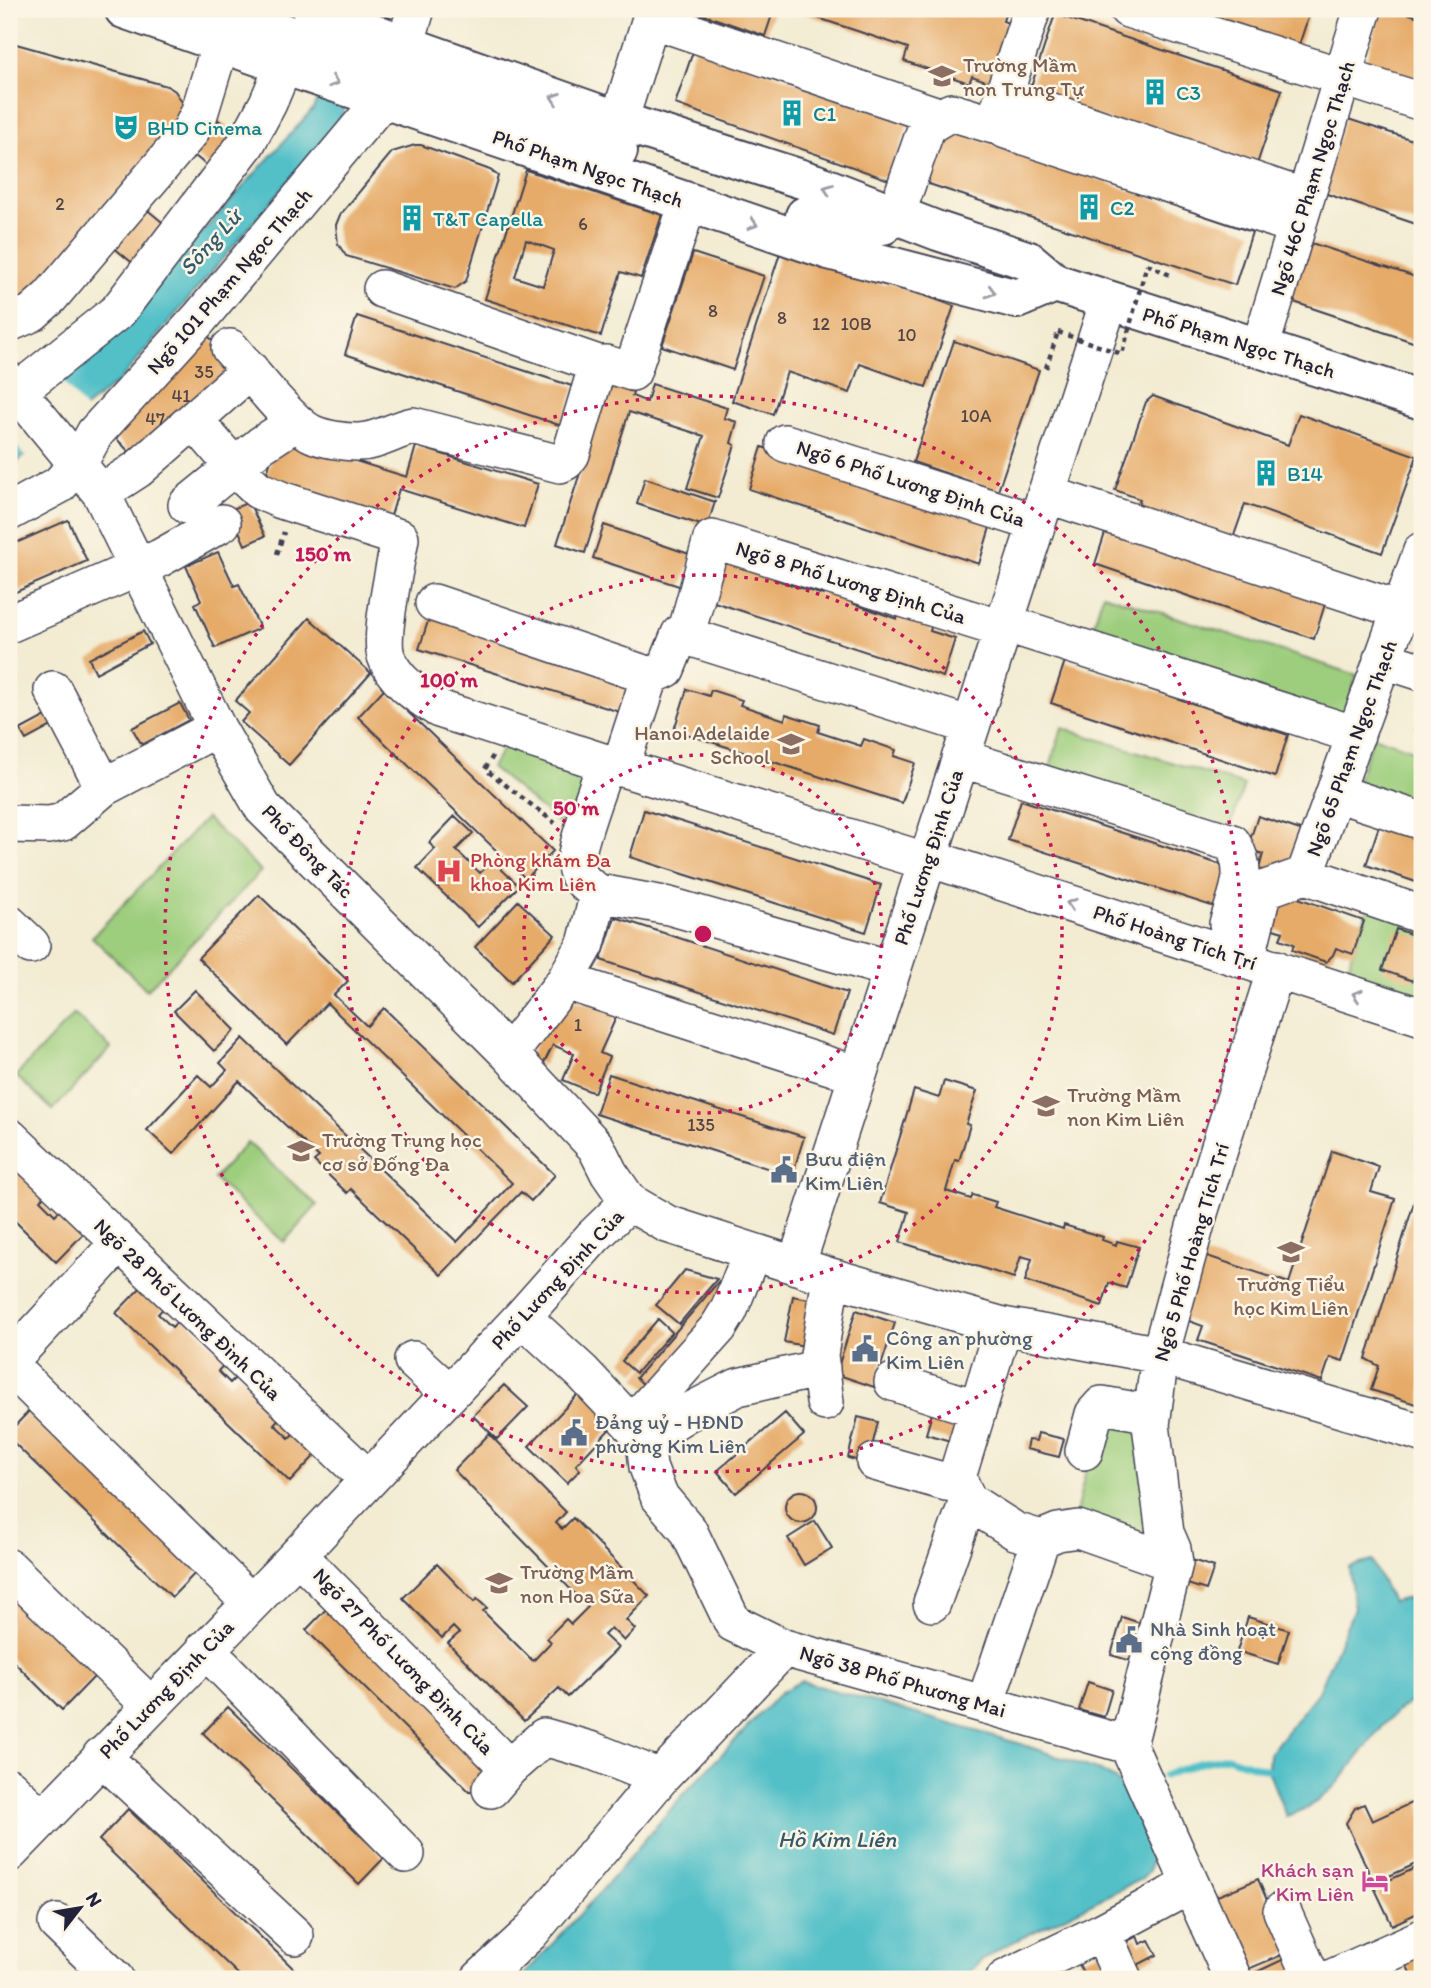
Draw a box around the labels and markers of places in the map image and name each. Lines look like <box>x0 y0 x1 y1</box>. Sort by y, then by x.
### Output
place label: Trường Mầm non Trung Tự <box>963 52 1085 101</box>
school or university icon: Trường Mầm non Trung Tự <box>927 61 957 91</box>
building icon: C3 <box>1140 77 1170 107</box>
place label: C3 <box>1176 80 1201 105</box>
building icon: C1 <box>777 98 807 128</box>
place label: C1 <box>813 101 837 126</box>
theatre icon: BHD Cinema <box>111 112 141 142</box>
place label: BHD Cinema <box>147 115 262 140</box>
building icon: C2 <box>1074 192 1104 222</box>
place label: C2 <box>1110 195 1135 220</box>
building icon: T&T Capella <box>397 203 427 233</box>
place label: T&T Capella <box>433 206 543 231</box>
building icon: B14 <box>1251 458 1281 488</box>
place label: B14 <box>1287 461 1323 486</box>
place label: Hanoi Adelaide School <box>634 720 770 769</box>
school or university icon: Hanoi Adelaide School <box>776 729 806 759</box>
place label: Phòng khám Đa khoa Kim Liên <box>470 847 611 896</box>
hospital icon: Phòng khám Đa khoa Kim Liên <box>434 856 464 886</box>
centre of rings <box>691 922 715 946</box>
place label: Trường Mầm non Kim Liên <box>1067 1082 1185 1131</box>
school or university icon: Trường Mầm non Kim Liên <box>1031 1091 1061 1121</box>
place label: Trường Trung học cơ sở Đống Đa <box>322 1127 482 1176</box>
school or university icon: Trường Trung học cơ sở Đống Đa <box>286 1136 316 1166</box>
place label: Bưu điện Kim Liên <box>805 1146 886 1195</box>
public building icon: Bưu điện Kim Liên <box>769 1155 799 1185</box>
school or university icon: Trường Tiểu học Kim Liên <box>1276 1237 1306 1267</box>
place label: Trường Tiểu học Kim Liên <box>1233 1271 1349 1320</box>
place label: Công an phường Kim Liên <box>886 1325 1033 1374</box>
public building icon: Công an phường Kim Liên <box>850 1334 880 1364</box>
place label: Đảng uỷ - HĐND phường Kim Liên <box>595 1409 746 1458</box>
public building icon: Đảng uỷ - HĐND phường Kim Liên <box>559 1418 589 1448</box>
place label: Trường Mầm non Hoa Sữa <box>520 1559 634 1608</box>
school or university icon: Trường Mầm non Hoa Sữa <box>484 1568 514 1598</box>
place label: Nhà Sinh hoạt cộng đồng <box>1150 1616 1276 1665</box>
public building icon: Nhà Sinh hoạt cộng đồng <box>1114 1625 1144 1655</box>
place label: Khách sạn Kim Liên <box>1261 1857 1354 1906</box>
hotel icon: Khách sạn Kim Liên <box>1360 1866 1390 1896</box>

